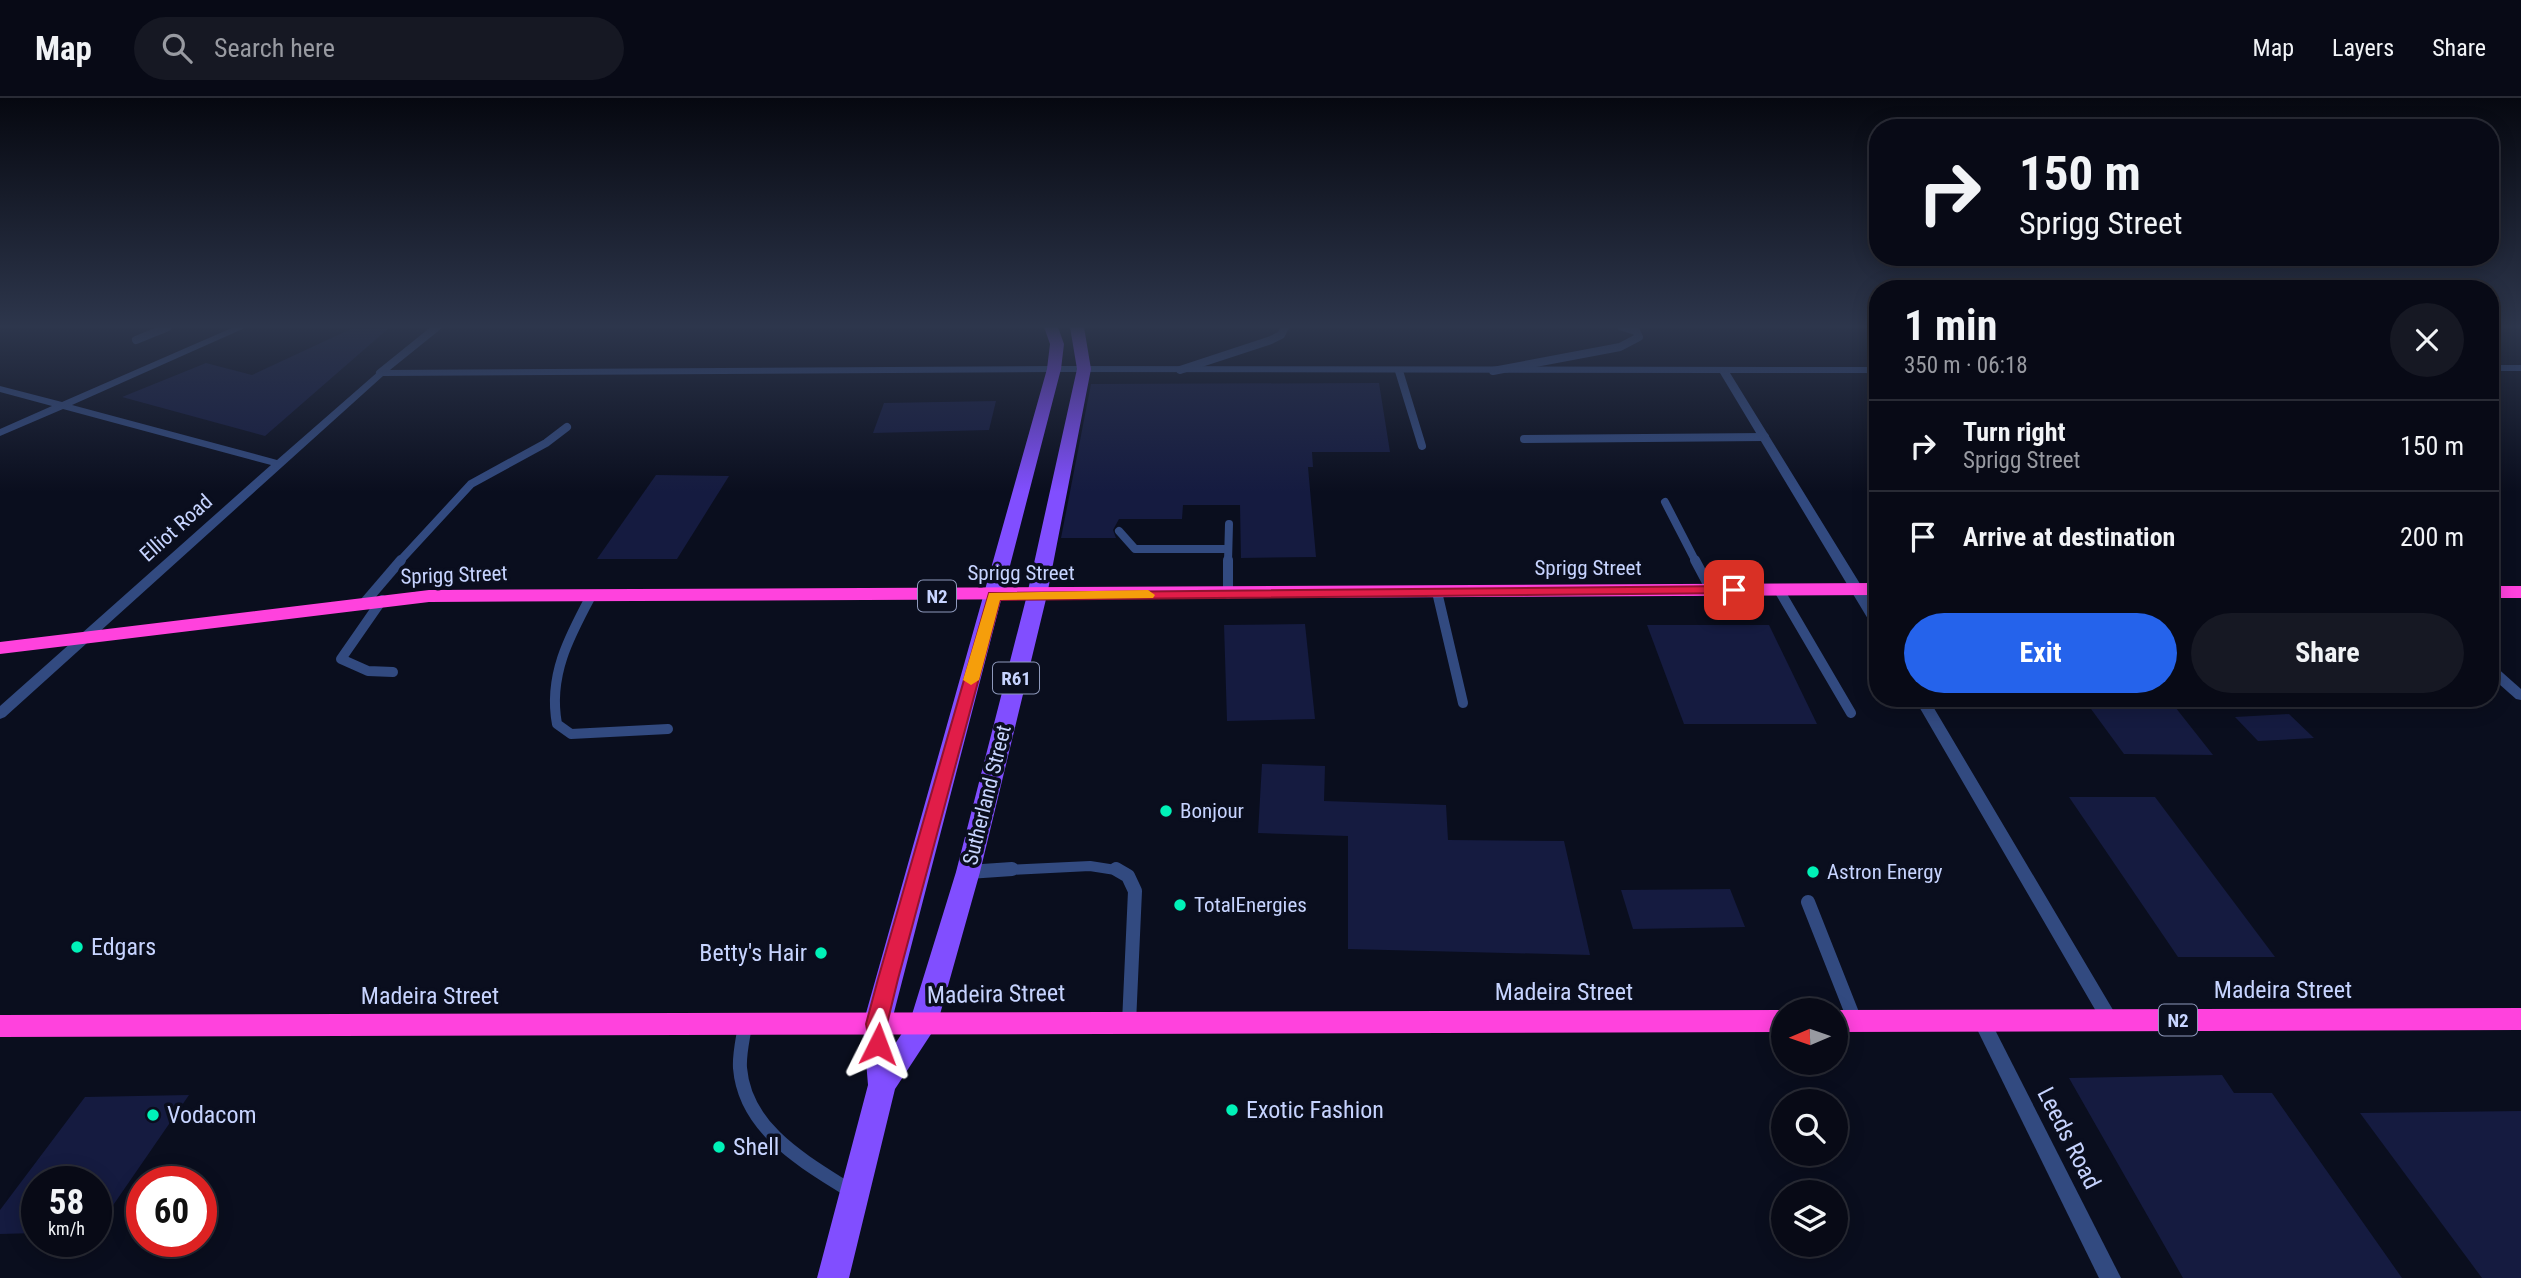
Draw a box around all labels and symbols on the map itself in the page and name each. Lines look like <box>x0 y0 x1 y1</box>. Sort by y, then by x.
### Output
street label: Elliot Road <box>135 489 217 567</box>
street label: Sprigg Street <box>1534 556 1642 580</box>
pin <box>1704 560 1764 620</box>
street label: Sprigg Street <box>400 561 508 589</box>
street label: Sprigg Street <box>967 561 1075 585</box>
road number: N2 <box>918 580 956 611</box>
road number: R61 <box>993 663 1039 694</box>
street label: Sutherland Street <box>958 723 1016 867</box>
place label: Bonjour <box>1180 799 1244 823</box>
marker: Bonjour <box>1158 803 1174 819</box>
place label: Astron Energy <box>1827 860 1943 884</box>
marker: Astron Energy <box>1805 864 1821 880</box>
place label: TotalEnergies <box>1194 893 1307 917</box>
marker: TotalEnergies <box>1172 897 1188 913</box>
place label: Edgars <box>91 933 156 961</box>
marker: Edgars <box>69 939 85 955</box>
place label: Betty's Hair <box>699 939 807 967</box>
marker: Betty's Hair <box>813 945 829 961</box>
street label: Madeira Street <box>2214 976 2352 1004</box>
street label: Madeira Street <box>1495 978 1633 1006</box>
street label: Madeira Street <box>927 979 1065 1009</box>
street label: Madeira Street <box>361 982 499 1010</box>
north arrow <box>1771 998 1848 1074</box>
road number: N2 <box>2159 1004 2197 1036</box>
position arrow <box>841 1007 915 1081</box>
street label: Leeds Road <box>2031 1082 2107 1194</box>
place label: Exotic Fashion <box>1246 1096 1384 1124</box>
place label: Vodacom <box>167 1101 257 1129</box>
marker: Exotic Fashion <box>1224 1102 1240 1118</box>
marker: Vodacom <box>145 1107 161 1123</box>
place label: Shell <box>733 1133 779 1161</box>
marker: Shell <box>711 1139 727 1155</box>
speed limit sign: 60 <box>126 1166 217 1257</box>

